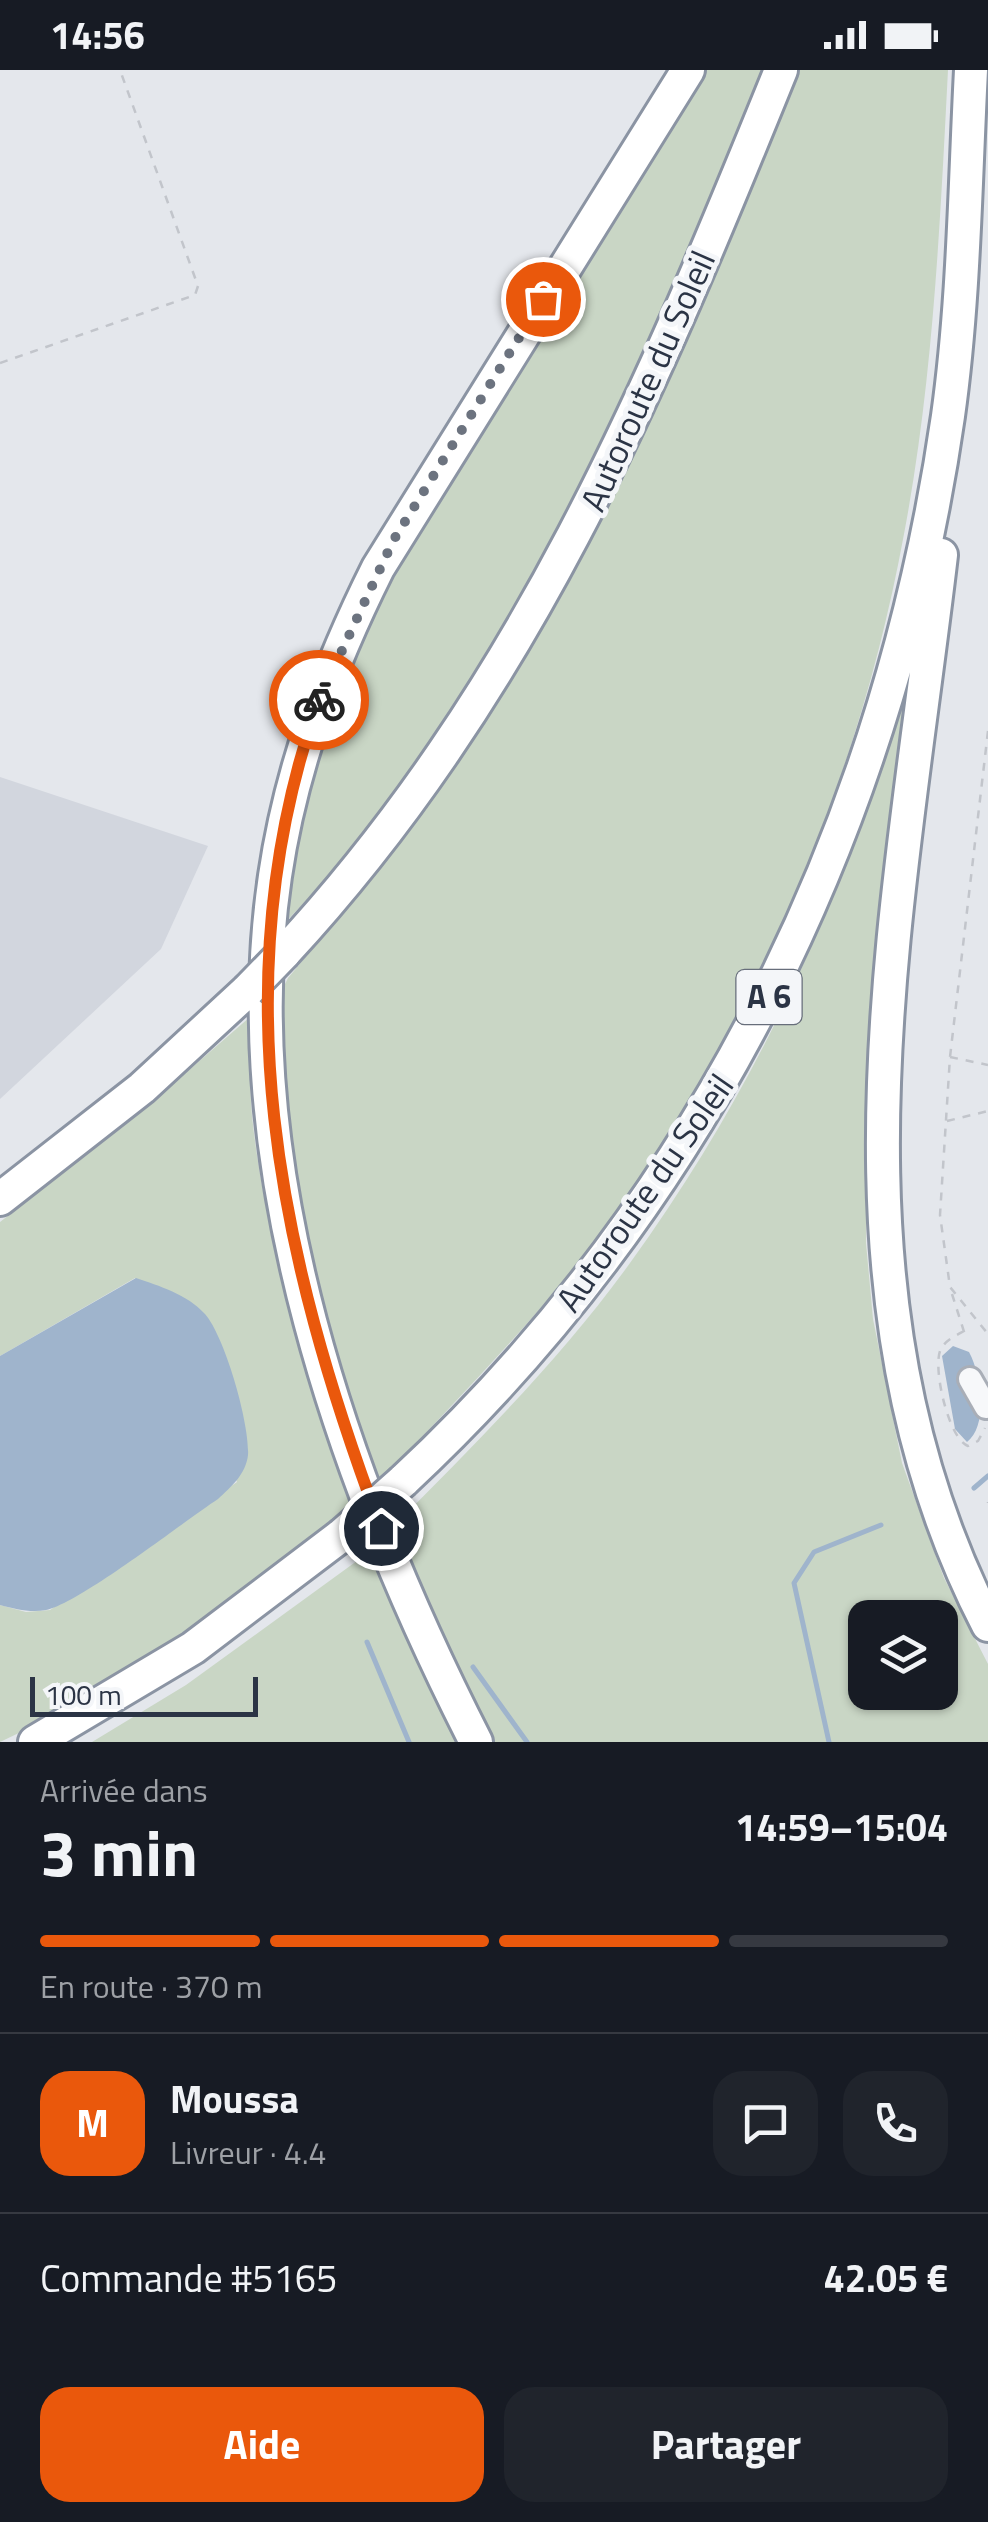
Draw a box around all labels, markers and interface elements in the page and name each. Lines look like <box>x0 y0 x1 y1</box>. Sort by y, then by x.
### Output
text: 14:56 <box>50 6 145 64</box>
street label: Autoroute du Soleil <box>565 242 729 520</box>
pin <box>501 257 586 342</box>
icon: bag <box>516 272 571 327</box>
courier <box>269 650 369 750</box>
icon: bike <box>292 673 347 728</box>
road number: A 6 <box>736 970 802 1024</box>
street label: Autoroute du Soleil <box>542 1062 747 1323</box>
pin <box>339 1486 424 1571</box>
icon: home <box>354 1501 409 1556</box>
map controls <box>848 1600 958 1710</box>
button: layers <box>848 1600 958 1710</box>
scale bar <box>30 1672 258 1716</box>
text: 100 m <box>45 1673 122 1716</box>
text: Arrivée dans <box>40 1766 208 1814</box>
text: 14:59–15:04 <box>735 1798 948 1856</box>
text: 3 min <box>40 1802 198 1901</box>
text: En route · 370 m <box>40 1962 263 2010</box>
text: Moussa <box>170 2070 299 2128</box>
button: chat <box>713 2071 818 2176</box>
button: phone <box>843 2071 948 2176</box>
text: M <box>76 2094 109 2152</box>
text: Livreur · 4.4 <box>170 2128 326 2176</box>
text: Commande #5165 <box>40 2249 337 2307</box>
text: 42.05 € <box>824 2249 948 2307</box>
button: Aide <box>40 2387 484 2502</box>
button: Partager <box>504 2387 948 2502</box>

